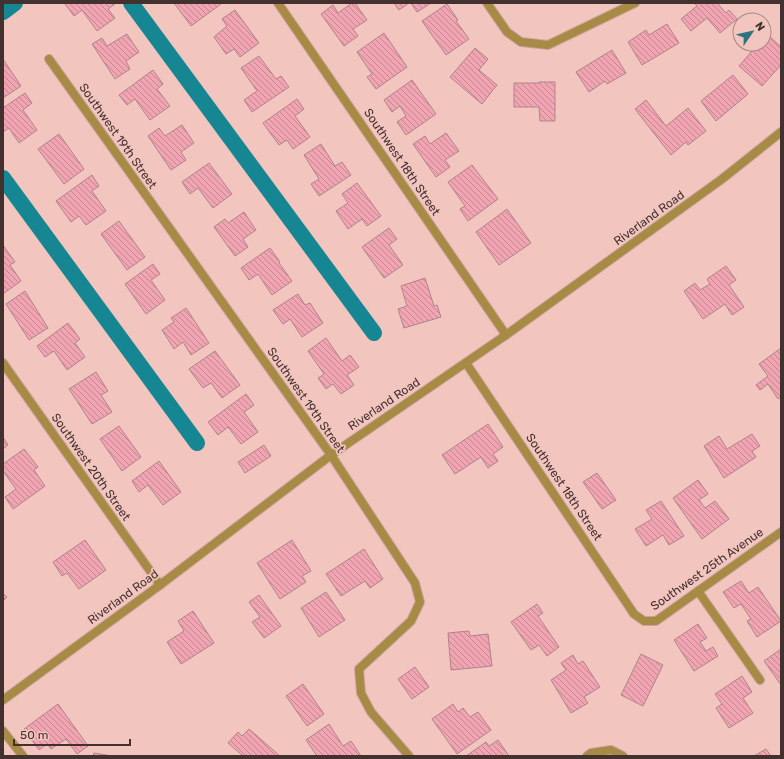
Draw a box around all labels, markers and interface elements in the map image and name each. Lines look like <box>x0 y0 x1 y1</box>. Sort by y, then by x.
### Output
north arrow <box>732 12 772 52</box>
text: N <box>752 20 768 34</box>
street label: Southwest 19th Street <box>76 81 160 192</box>
street label: Southwest 18th Street <box>361 106 443 218</box>
street label: Riverland Road <box>611 188 687 248</box>
street label: Southwest 19th Street <box>264 345 348 456</box>
street label: Riverland Road <box>345 375 423 433</box>
street label: Southwest 20th Street <box>49 411 134 524</box>
street label: Southwest 18th Street <box>523 431 605 543</box>
street label: Southwest 25th Avenue <box>648 525 766 613</box>
street label: Riverland Road <box>85 567 161 627</box>
scale bar <box>14 721 130 747</box>
text: 50 m <box>20 728 48 742</box>

